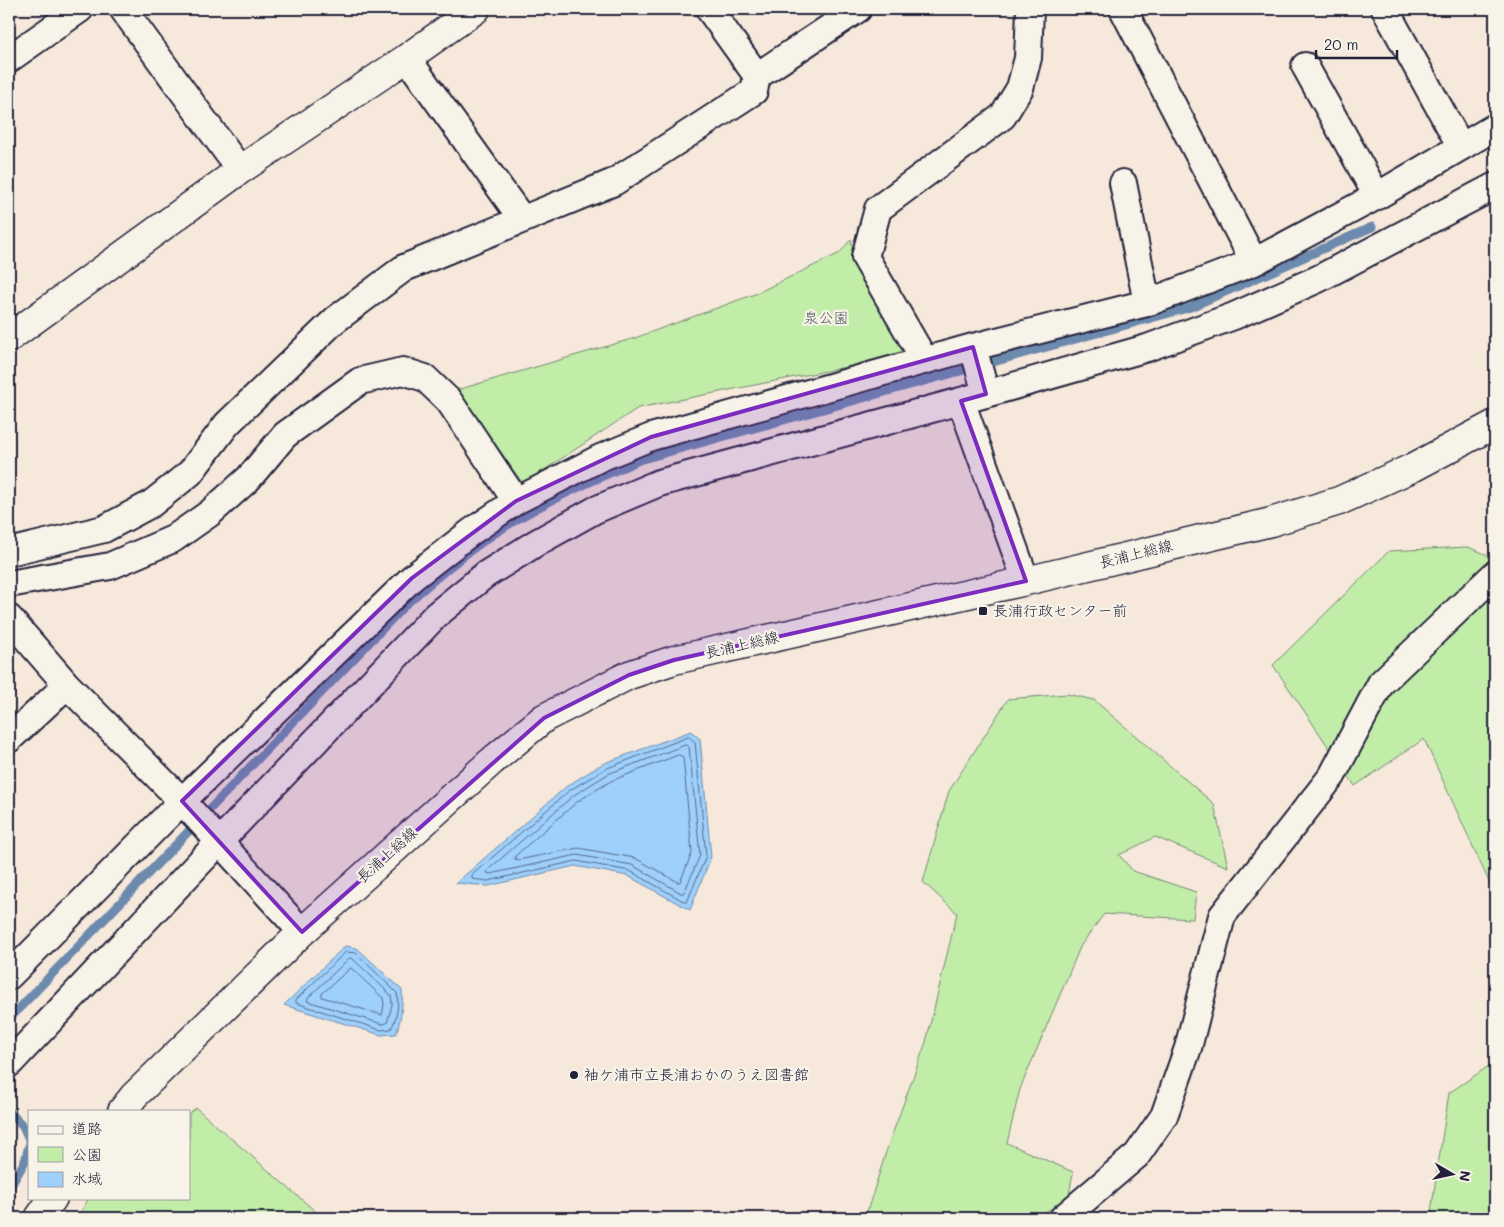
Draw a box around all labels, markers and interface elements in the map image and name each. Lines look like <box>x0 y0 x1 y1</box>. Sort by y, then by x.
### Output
scale bar <box>1316 28 1398 60</box>
text: 20 m <box>1324 34 1358 54</box>
park label: 泉公園 <box>803 307 849 327</box>
street label: 長浦上総線 <box>1097 534 1175 572</box>
place label: 長浦行政センター前 <box>993 600 1127 620</box>
marker: 長浦行政センター前 <box>977 605 989 617</box>
street label: 長浦上総線 <box>703 626 781 662</box>
street label: 長浦上総線 <box>352 822 421 887</box>
place label: 袖ケ浦市立長浦おかのうえ図書館 <box>584 1064 809 1084</box>
marker: 袖ケ浦市立長浦おかのうえ図書館 <box>568 1069 580 1081</box>
legend <box>28 1110 190 1200</box>
text: 道路 <box>72 1118 102 1138</box>
text: 公園 <box>72 1144 102 1164</box>
north arrow <box>1426 1150 1476 1200</box>
text: 水域 <box>72 1168 102 1188</box>
text: N <box>1455 1169 1476 1183</box>

